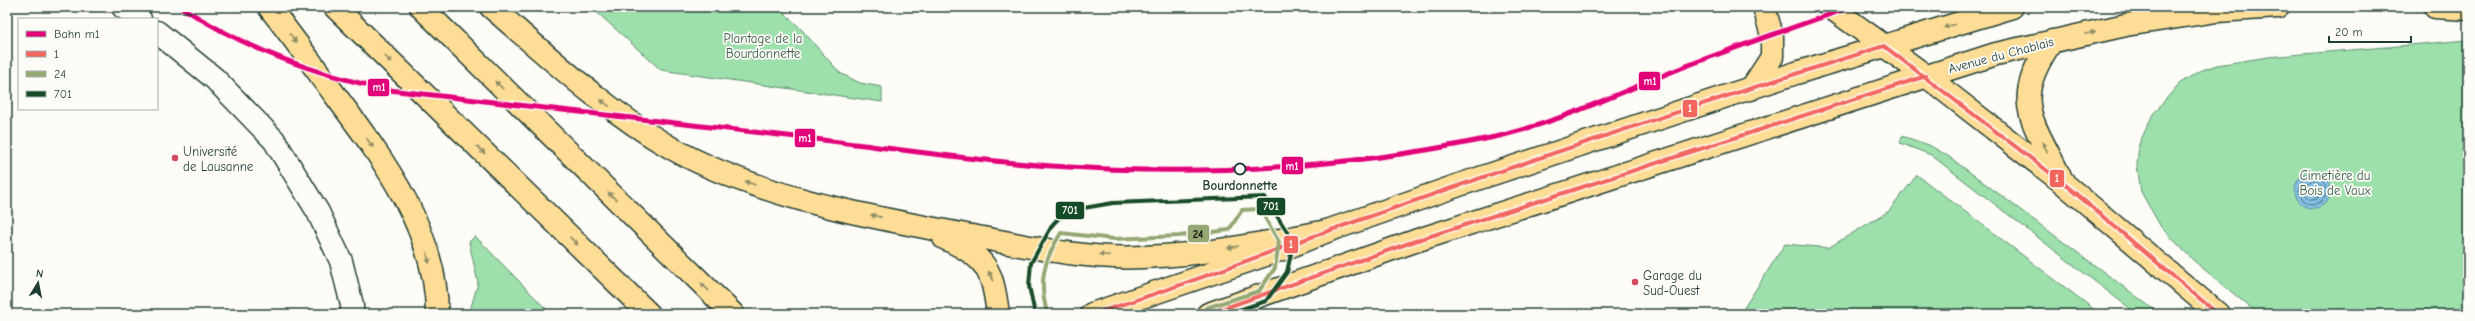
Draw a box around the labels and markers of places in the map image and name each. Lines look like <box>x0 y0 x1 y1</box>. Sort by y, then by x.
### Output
place label: Université de Lausanne <box>183 144 254 174</box>
marker: Université de Lausanne <box>170 153 180 163</box>
marker: Bourdonnette <box>1233 162 1247 176</box>
place label: Bourdonnette <box>1203 178 1278 193</box>
place label: Garage du Sud-Ouest <box>1643 268 1702 298</box>
marker: Garage du Sud-Ouest <box>1630 277 1640 287</box>

